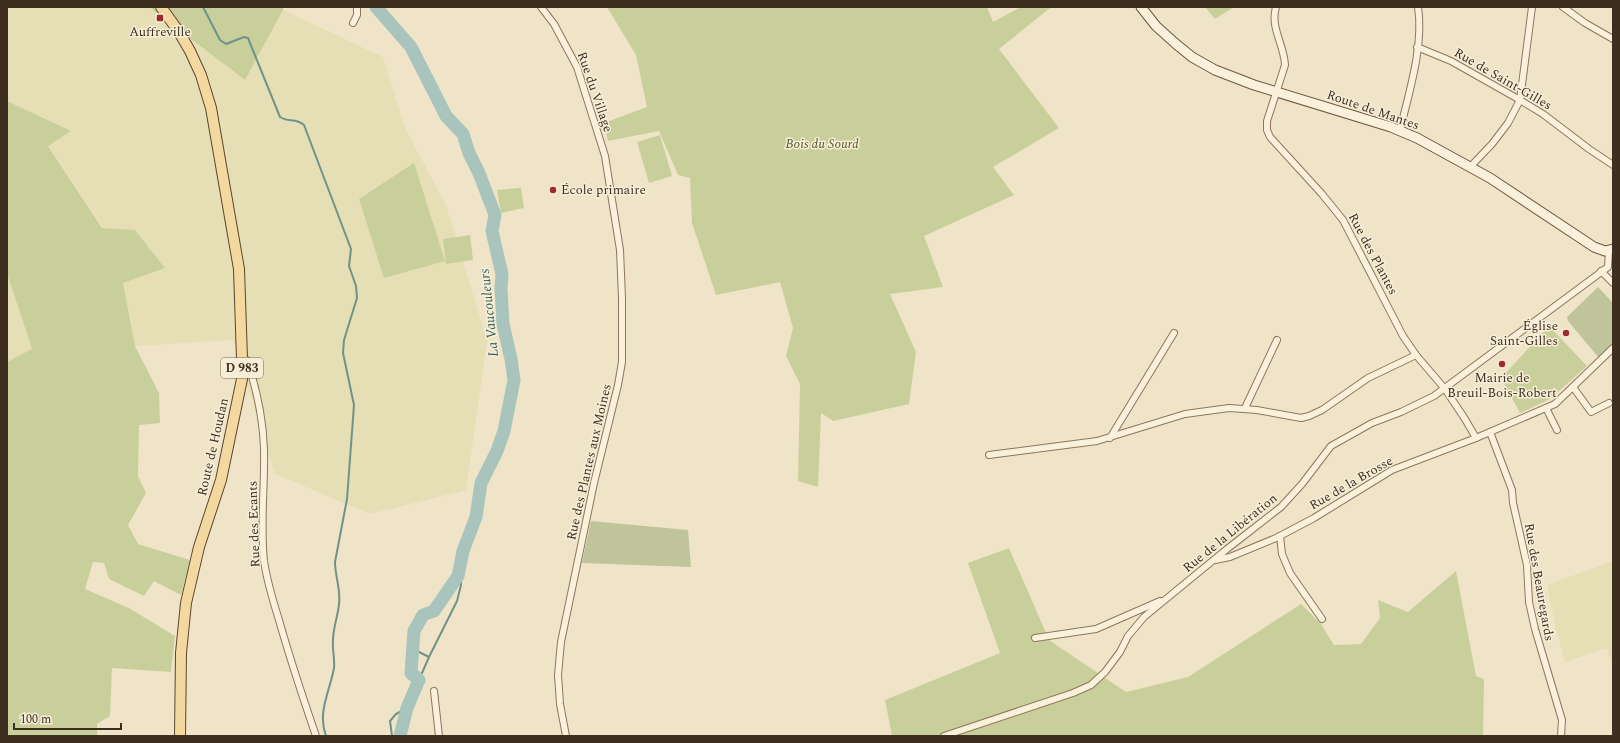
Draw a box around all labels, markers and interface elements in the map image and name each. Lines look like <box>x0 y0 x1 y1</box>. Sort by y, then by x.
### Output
marker: Auffreville <box>155 13 165 23</box>
place label: Auffreville <box>129 22 191 42</box>
street label: Rue de Saint-Gilles <box>1450 43 1556 115</box>
street label: Rue du Village <box>572 49 618 135</box>
street label: Route de Mantes <box>1324 85 1422 135</box>
park label: Bois du Sourd <box>785 134 859 154</box>
place label: École primaire <box>561 180 646 200</box>
marker: École primaire <box>548 185 558 195</box>
street label: Rue des Plantes <box>1343 209 1403 299</box>
water label: La Vaucouleurs <box>474 268 504 358</box>
place label: Église Saint-Gilles <box>1490 316 1558 351</box>
marker: Église Saint-Gilles <box>1561 328 1571 338</box>
road number: D 983 <box>221 358 263 378</box>
marker: Mairie de Breuil-Bois-Robert <box>1497 359 1507 369</box>
place label: Mairie de Breuil-Bois-Robert <box>1447 368 1557 403</box>
street label: Rue des Plantes aux Moines <box>561 382 617 542</box>
street label: Route de Houdan <box>192 396 234 498</box>
street label: Rue de la Brosse <box>1305 451 1397 515</box>
street label: Rue des Ecants <box>242 480 266 568</box>
street label: Rue de la Libération <box>1178 488 1282 577</box>
street label: Rue des Beauregards <box>1519 521 1559 643</box>
scale bar <box>14 705 121 731</box>
text: 100 m <box>20 710 51 729</box>

